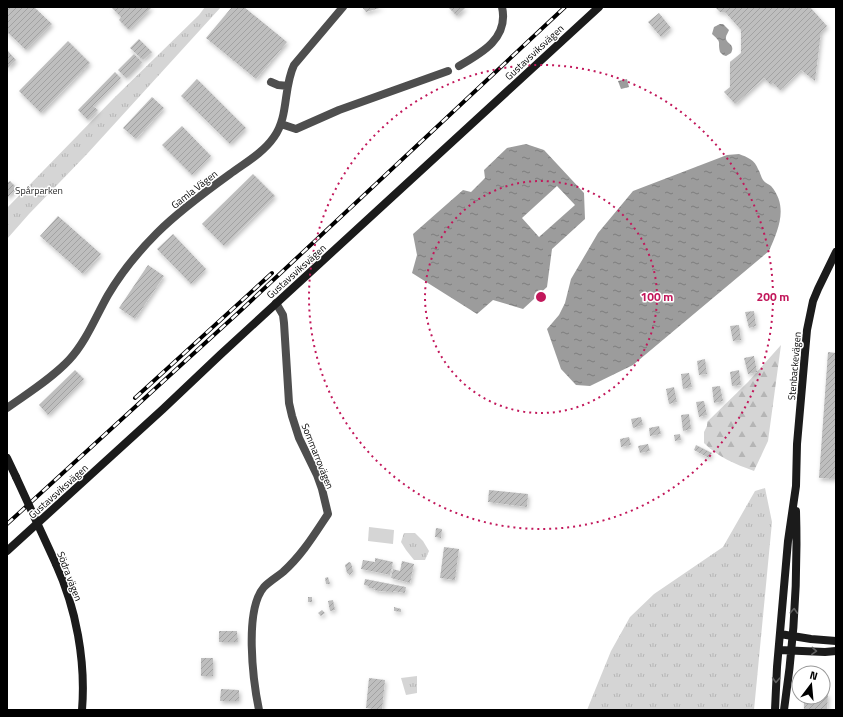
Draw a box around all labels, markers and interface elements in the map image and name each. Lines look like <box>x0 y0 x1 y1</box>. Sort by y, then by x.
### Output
street label: Gustavsviksvägen <box>502 21 567 84</box>
street label: Gamla Vägen <box>168 167 221 212</box>
park label: Spårparken <box>15 183 63 198</box>
street label: Gustavsviksvägen <box>263 241 329 302</box>
text: 100 m <box>641 287 673 306</box>
text: 200 m <box>757 287 789 306</box>
centre of rings <box>534 290 548 304</box>
street label: Stenbackevägen <box>784 331 805 401</box>
street label: Sommarrovägen <box>298 421 338 491</box>
street label: Gustavsviksvägen <box>25 461 91 522</box>
street label: Södra vägen <box>53 549 86 603</box>
one-way arrow <box>790 608 798 614</box>
one-way arrow <box>811 647 817 656</box>
north arrow <box>791 665 831 705</box>
text: N <box>808 667 820 684</box>
one-way arrow <box>772 677 781 683</box>

